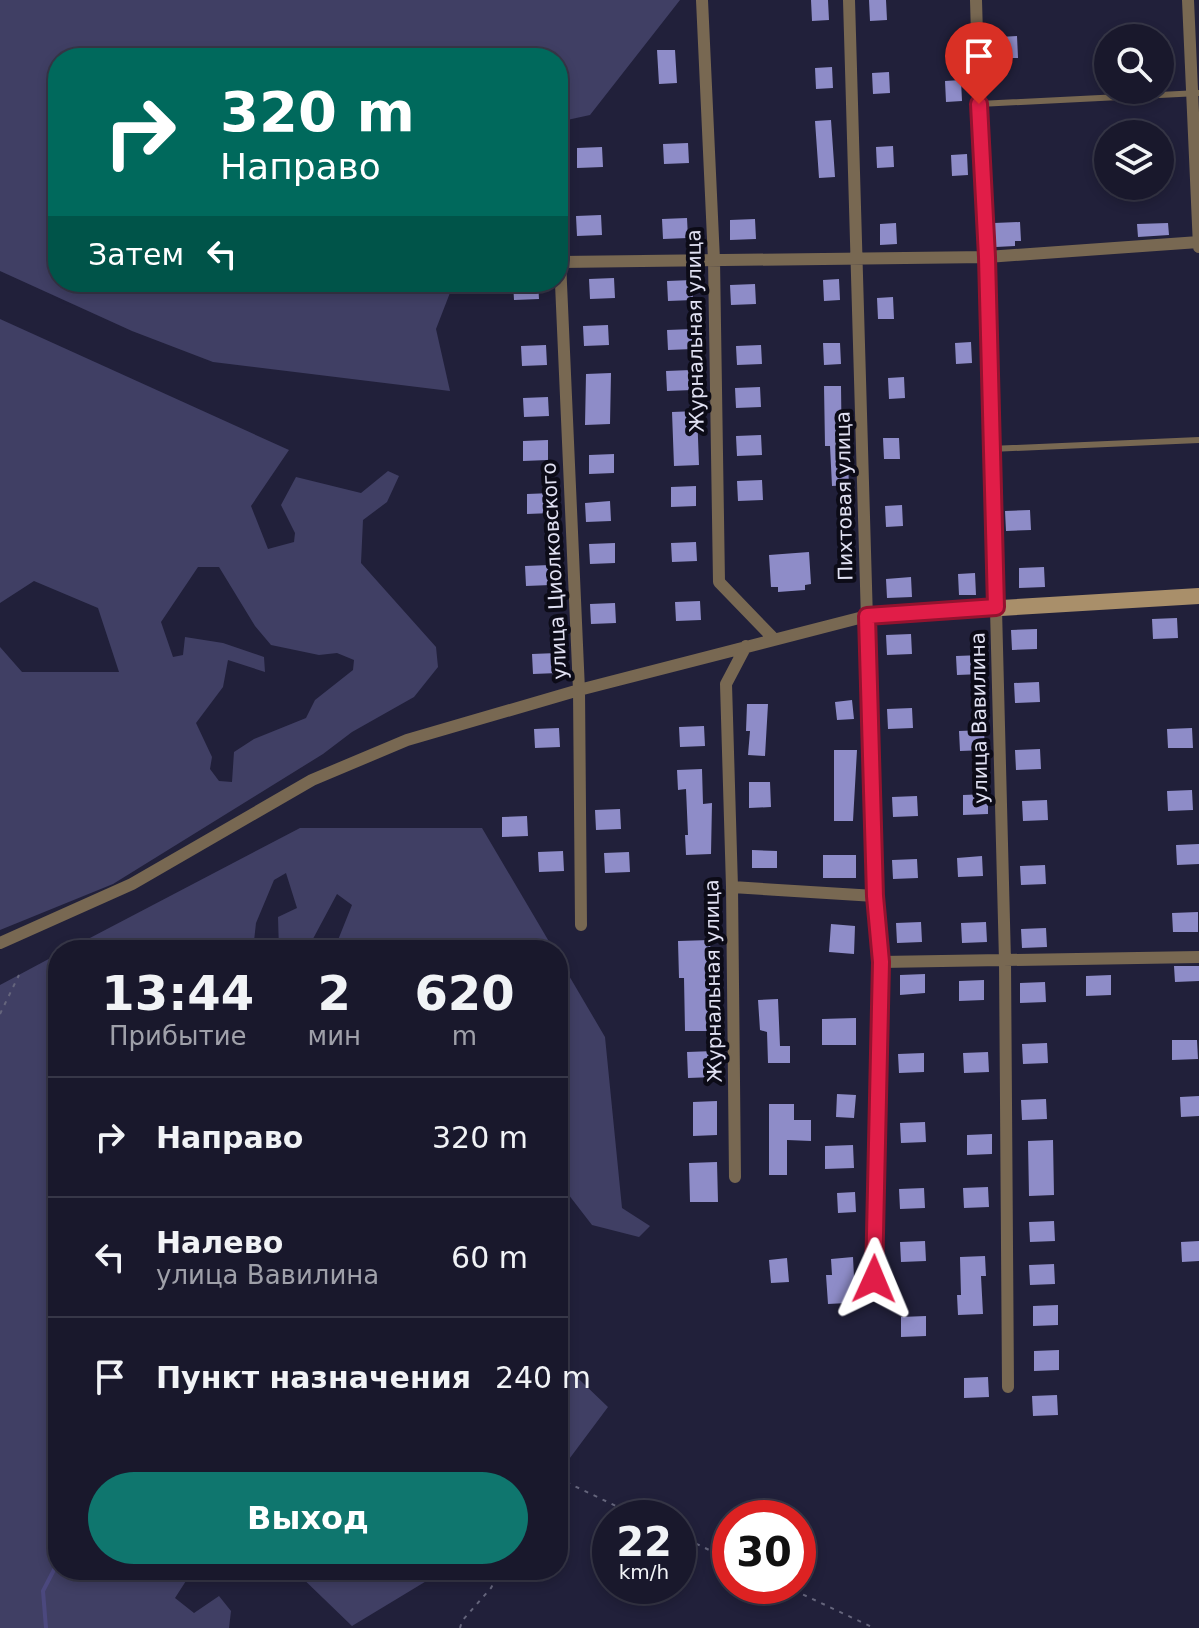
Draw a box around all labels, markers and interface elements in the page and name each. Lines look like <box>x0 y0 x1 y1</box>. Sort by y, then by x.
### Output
pin <box>945 22 1013 104</box>
map controls <box>1094 24 1174 200</box>
button: search <box>1094 24 1174 104</box>
icon: arrive <box>957 34 1001 78</box>
text: 320 m <box>220 79 415 144</box>
icon: right <box>88 80 192 184</box>
button: layers <box>1094 120 1174 200</box>
text: Направо <box>220 146 381 187</box>
street label: Журнальная улица <box>681 229 709 433</box>
icon: left <box>200 232 244 276</box>
text: Затем <box>88 237 184 272</box>
street label: Пихтовая улица <box>831 411 857 581</box>
street label: улица Циолковского <box>536 462 572 680</box>
street label: улица Вавилина <box>966 632 992 804</box>
street label: Журнальная улица <box>699 879 727 1083</box>
text: 13:44 <box>101 965 254 1021</box>
text: 2 <box>318 965 351 1021</box>
text: 620 <box>414 965 515 1021</box>
text: Прибытие <box>109 1021 247 1051</box>
text: мин <box>308 1021 361 1051</box>
text: m <box>452 1021 477 1051</box>
icon: right <box>88 1115 132 1159</box>
text: Направо <box>156 1120 303 1155</box>
text: 320 m <box>432 1120 528 1155</box>
text: Налево <box>156 1225 283 1260</box>
icon: left <box>88 1235 132 1279</box>
position arrow <box>832 1237 916 1321</box>
text: 60 m <box>451 1240 528 1275</box>
text: улица Вавилина <box>156 1260 379 1290</box>
icon: arrive <box>88 1355 132 1399</box>
text: Пункт назначения <box>156 1360 471 1395</box>
text: 240 m <box>495 1360 591 1395</box>
button: Выход <box>88 1472 528 1564</box>
speed limit sign: 30 <box>712 1500 816 1604</box>
text: 22 <box>616 1519 672 1565</box>
text: km/h <box>619 1560 669 1584</box>

